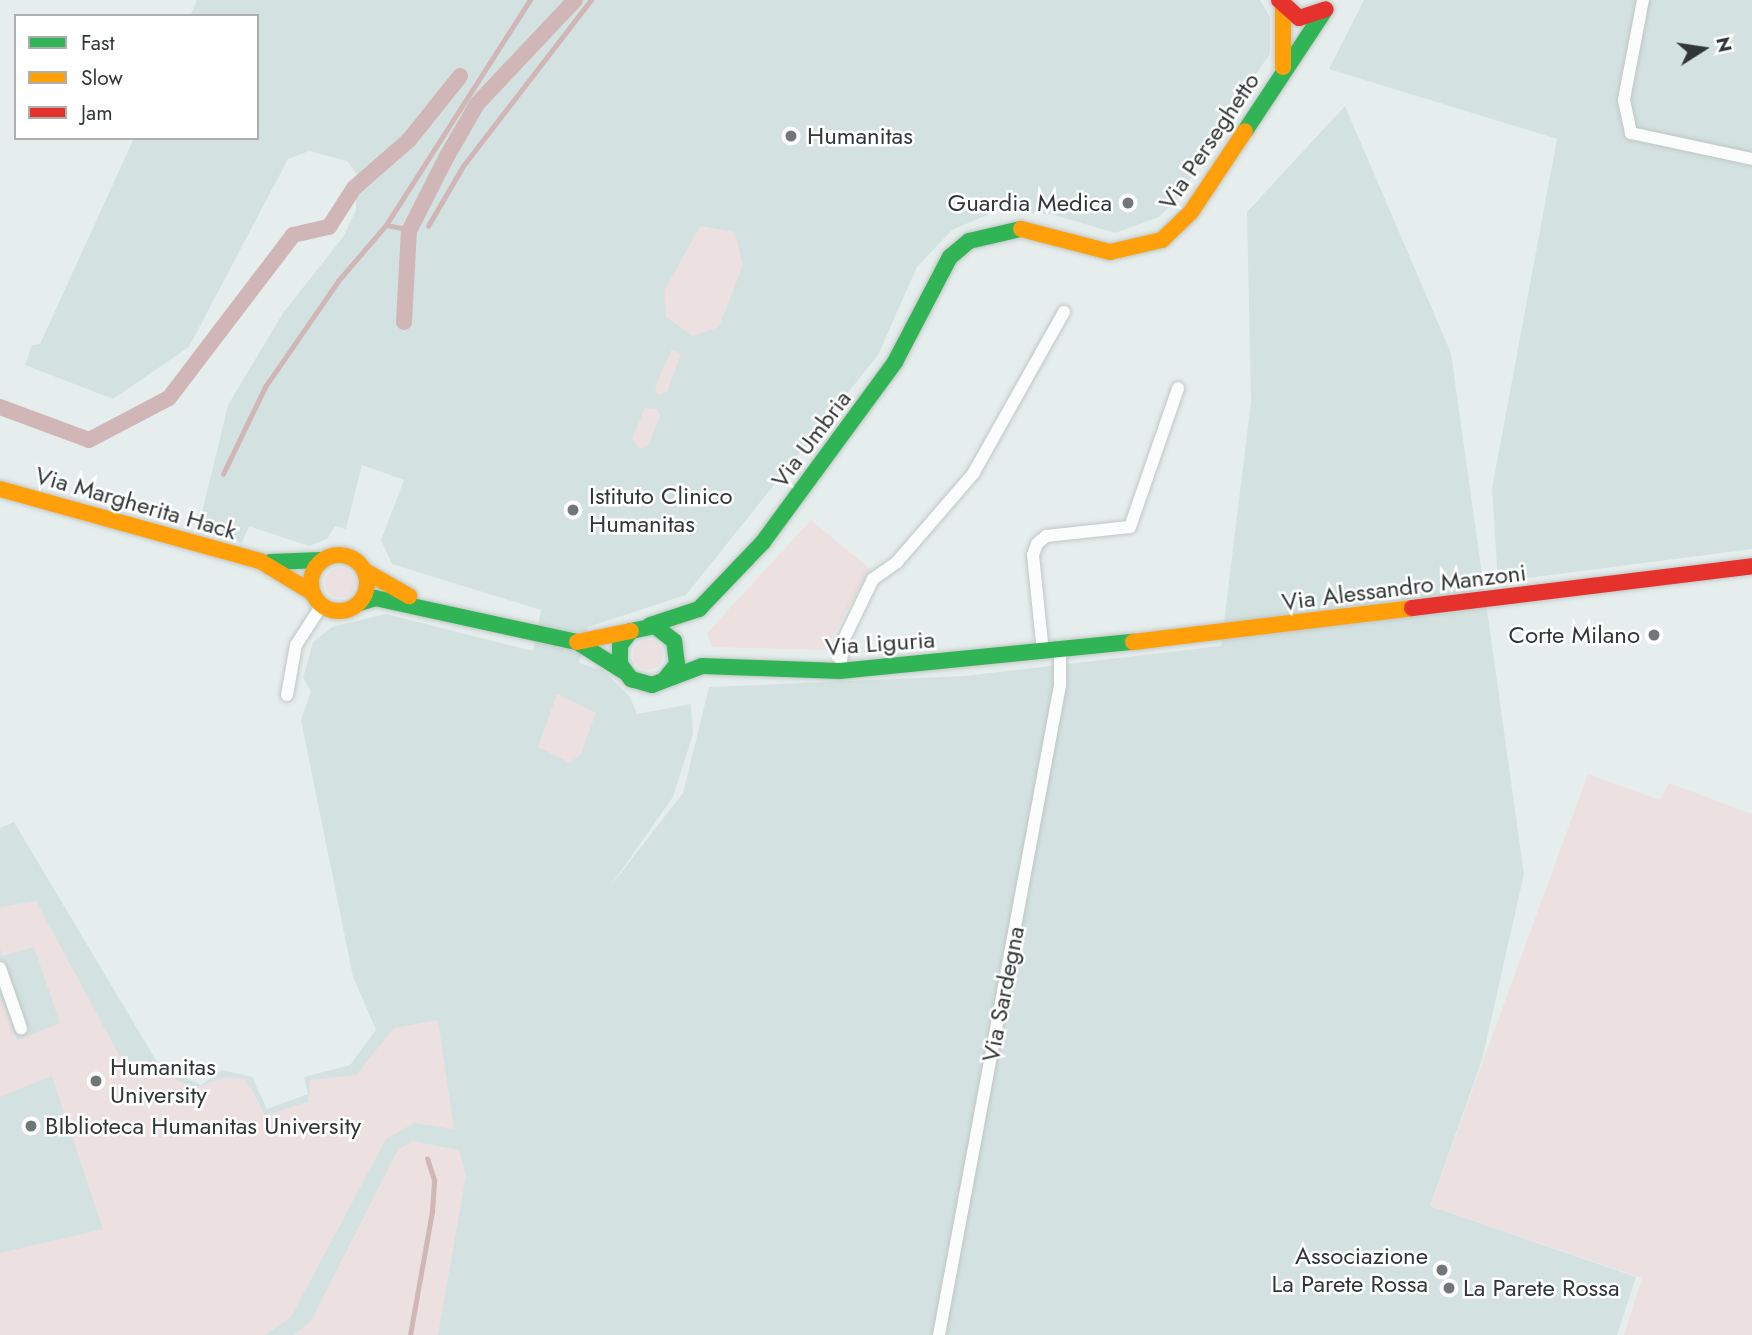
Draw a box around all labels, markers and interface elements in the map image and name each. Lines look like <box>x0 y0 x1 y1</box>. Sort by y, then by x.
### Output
legend <box>14 14 259 140</box>
north arrow <box>1668 14 1738 84</box>
text: Fast <box>81 28 114 58</box>
text: N <box>1709 34 1739 55</box>
text: Slow <box>81 63 123 93</box>
street label: Via Perseghetto <box>1153 67 1265 215</box>
text: Jam <box>81 98 113 128</box>
place label: Humanitas <box>807 122 913 150</box>
marker: Humanitas <box>781 126 801 146</box>
place label: Guardia Medica <box>948 189 1112 217</box>
marker: Guardia Medica <box>1118 193 1138 213</box>
street label: Via Umbria <box>765 385 857 493</box>
street label: Via Margherita Hack <box>32 460 240 546</box>
place label: Istituto Clinico Humanitas <box>589 482 733 538</box>
marker: Istituto Clinico Humanitas <box>563 500 583 520</box>
street label: Via Alessandro Manzoni <box>1280 558 1528 616</box>
place label: Corte Milano <box>1508 621 1640 649</box>
street label: Via Liguria <box>824 625 936 661</box>
marker: Corte Milano <box>1646 627 1662 643</box>
street label: Via Sardegna <box>976 924 1030 1064</box>
place label: Humanitas University <box>110 1053 216 1109</box>
marker: Humanitas University <box>88 1073 104 1089</box>
place label: BIblioteca Humanitas University <box>45 1112 361 1140</box>
marker: BIblioteca Humanitas University <box>23 1118 39 1134</box>
place label: Associazione La Parete Rossa <box>1271 1242 1428 1298</box>
marker: Associazione La Parete Rossa <box>1434 1262 1450 1278</box>
place label: La Parete Rossa <box>1463 1274 1620 1302</box>
marker: La Parete Rossa <box>1441 1280 1457 1296</box>

